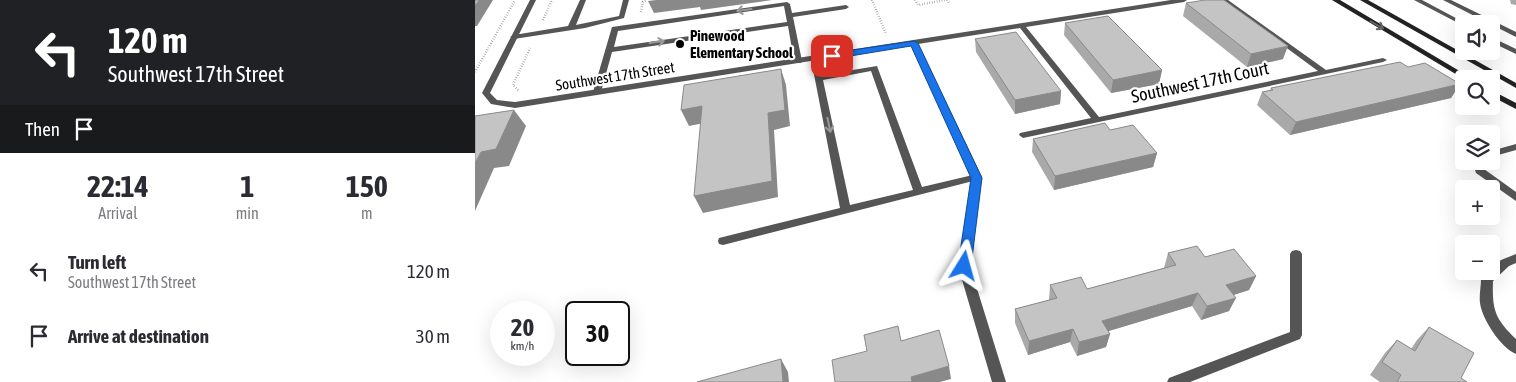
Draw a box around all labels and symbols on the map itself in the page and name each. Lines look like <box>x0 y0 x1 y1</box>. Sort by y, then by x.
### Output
one-way arrow <box>737 5 753 15</box>
one-way arrow <box>1370 20 1384 30</box>
place label: Pinewood Elementary School <box>690 27 794 61</box>
pin <box>811 35 853 77</box>
one-way arrow <box>649 37 665 47</box>
marker: Pinewood Elementary School <box>674 38 686 50</box>
street label: Southwest 17th Court <box>1129 57 1271 107</box>
street label: Southwest 17th Street <box>554 58 676 94</box>
one-way arrow <box>825 117 834 133</box>
position arrow <box>937 239 989 291</box>
speed limit sign: 30 <box>565 301 630 366</box>

